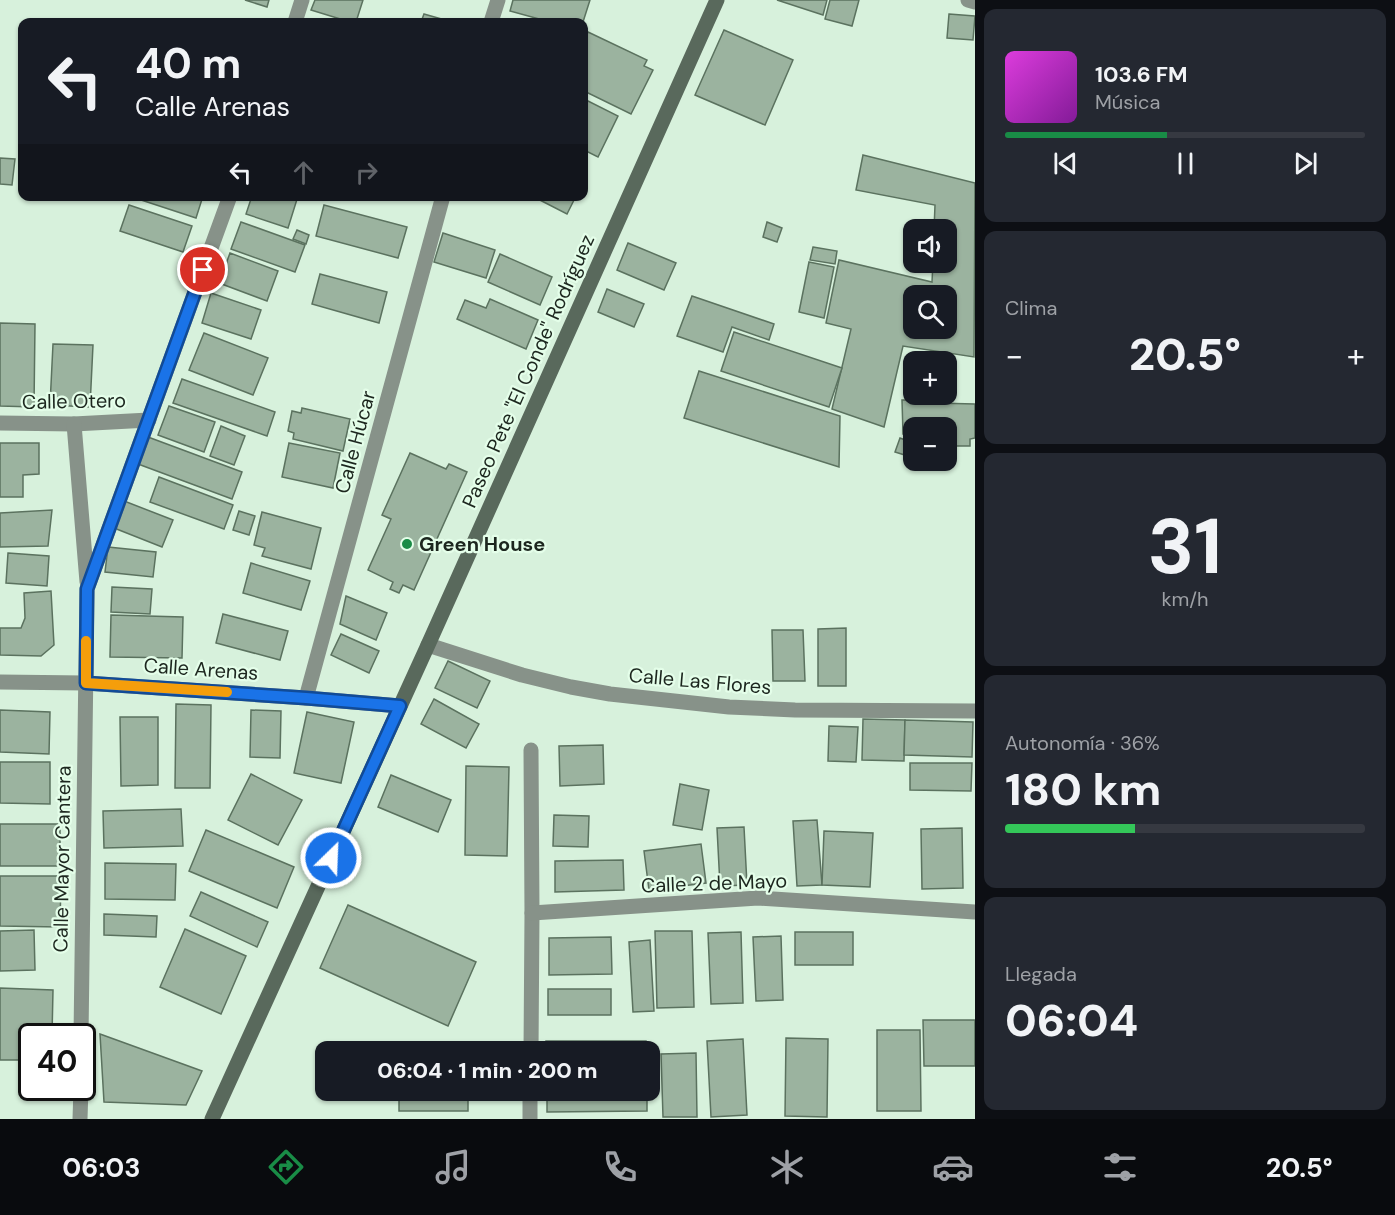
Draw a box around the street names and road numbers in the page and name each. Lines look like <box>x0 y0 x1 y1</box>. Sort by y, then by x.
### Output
street label: Paseo Pete "El Conde" Rodríguez <box>456 230 600 512</box>
street label: Calle Otero <box>22 387 126 415</box>
street label: Calle Húcar <box>329 388 381 496</box>
street label: Calle Arenas <box>143 652 259 686</box>
street label: Calle Las Flores <box>628 662 772 700</box>
street label: Calle Mayor Cantera <box>47 765 77 953</box>
street label: Calle 2 de Mayo <box>640 867 788 899</box>

